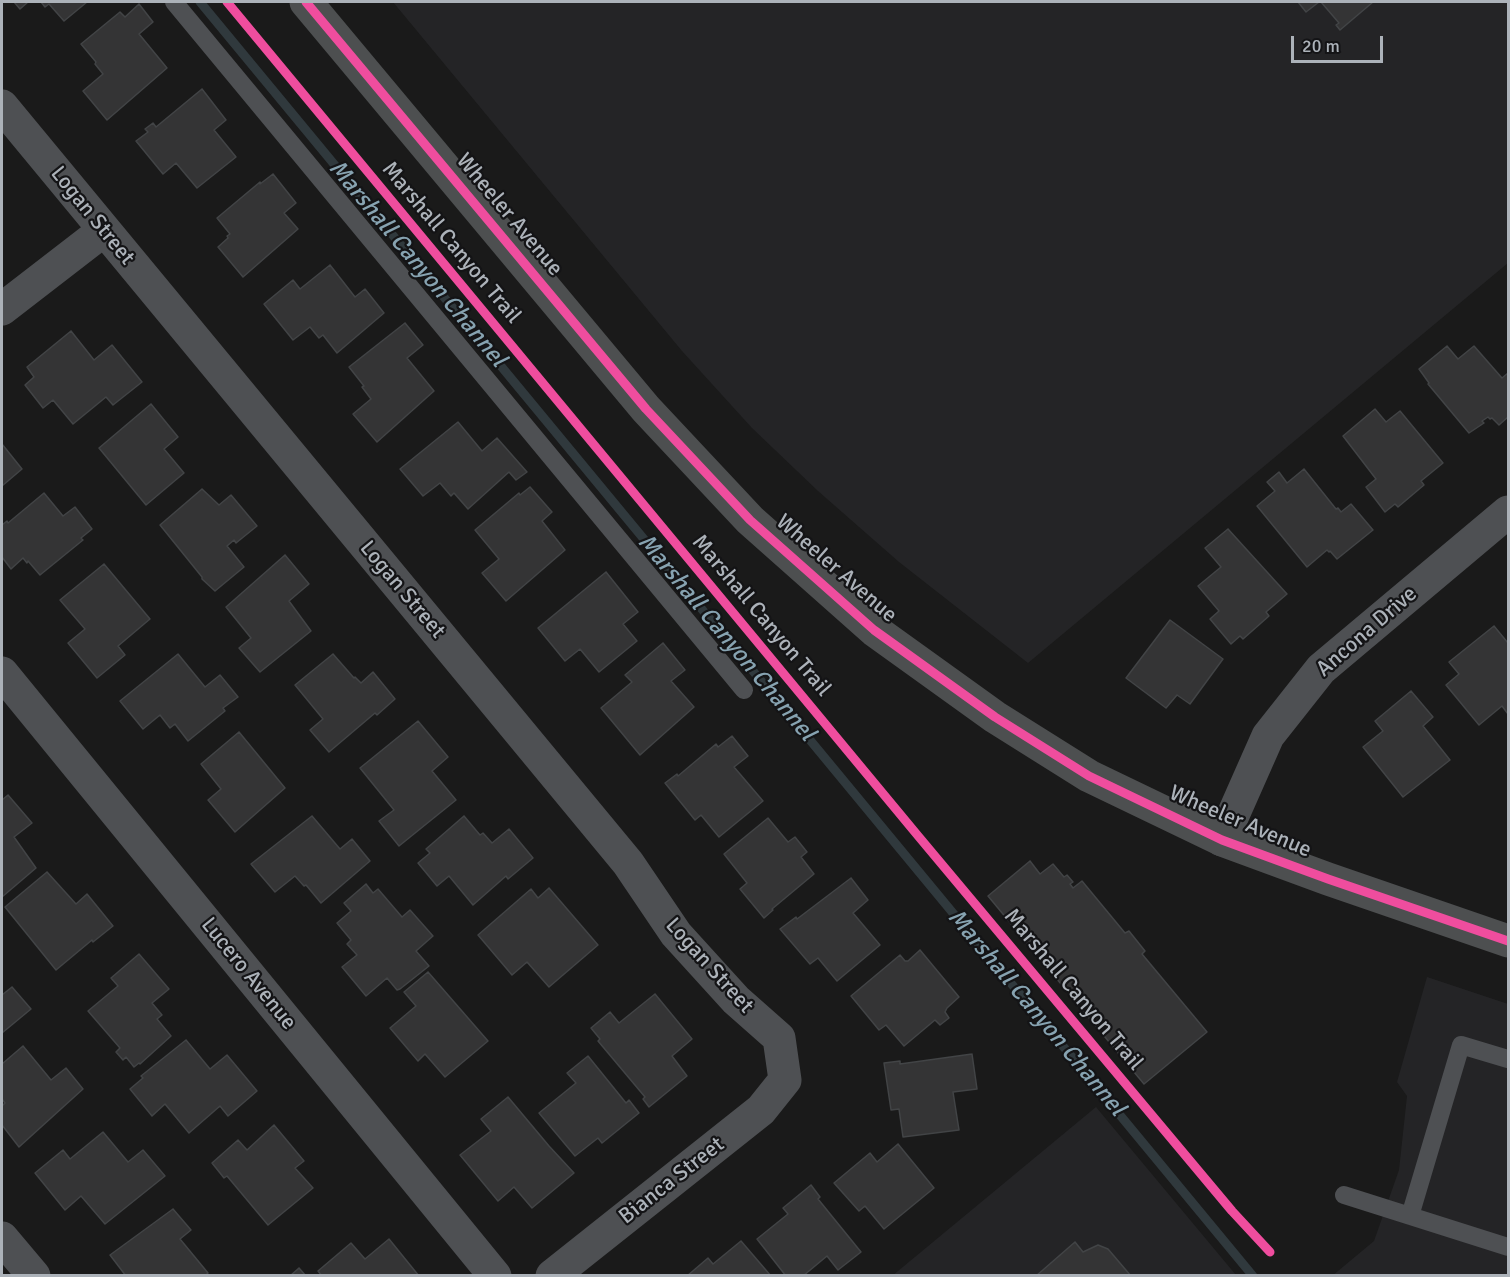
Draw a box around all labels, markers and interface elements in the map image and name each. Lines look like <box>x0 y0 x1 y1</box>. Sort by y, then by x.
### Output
scale bar <box>1294 24 1386 62</box>
text: 20 m <box>1302 35 1340 57</box>
street label: Wheeler Avenue <box>450 148 568 282</box>
water label: Marshall Canyon Channel <box>322 155 512 373</box>
street label: Marshall Canyon Trail <box>376 157 526 329</box>
street label: Logan Street <box>44 161 140 271</box>
street label: Wheeler Avenue <box>770 509 902 629</box>
water label: Marshall Canyon Channel <box>631 529 821 747</box>
street label: Marshall Canyon Trail <box>686 530 836 702</box>
street label: Logan Street <box>354 536 450 644</box>
street label: Ancona Drive <box>1311 581 1423 683</box>
street label: Wheeler Avenue <box>1165 780 1315 864</box>
water label: Marshall Canyon Channel <box>941 904 1131 1122</box>
street label: Marshall Canyon Trail <box>998 904 1148 1076</box>
street label: Lucero Avenue <box>195 912 301 1036</box>
street label: Logan Street <box>659 913 759 1019</box>
street label: Bianca Street <box>614 1132 730 1230</box>

